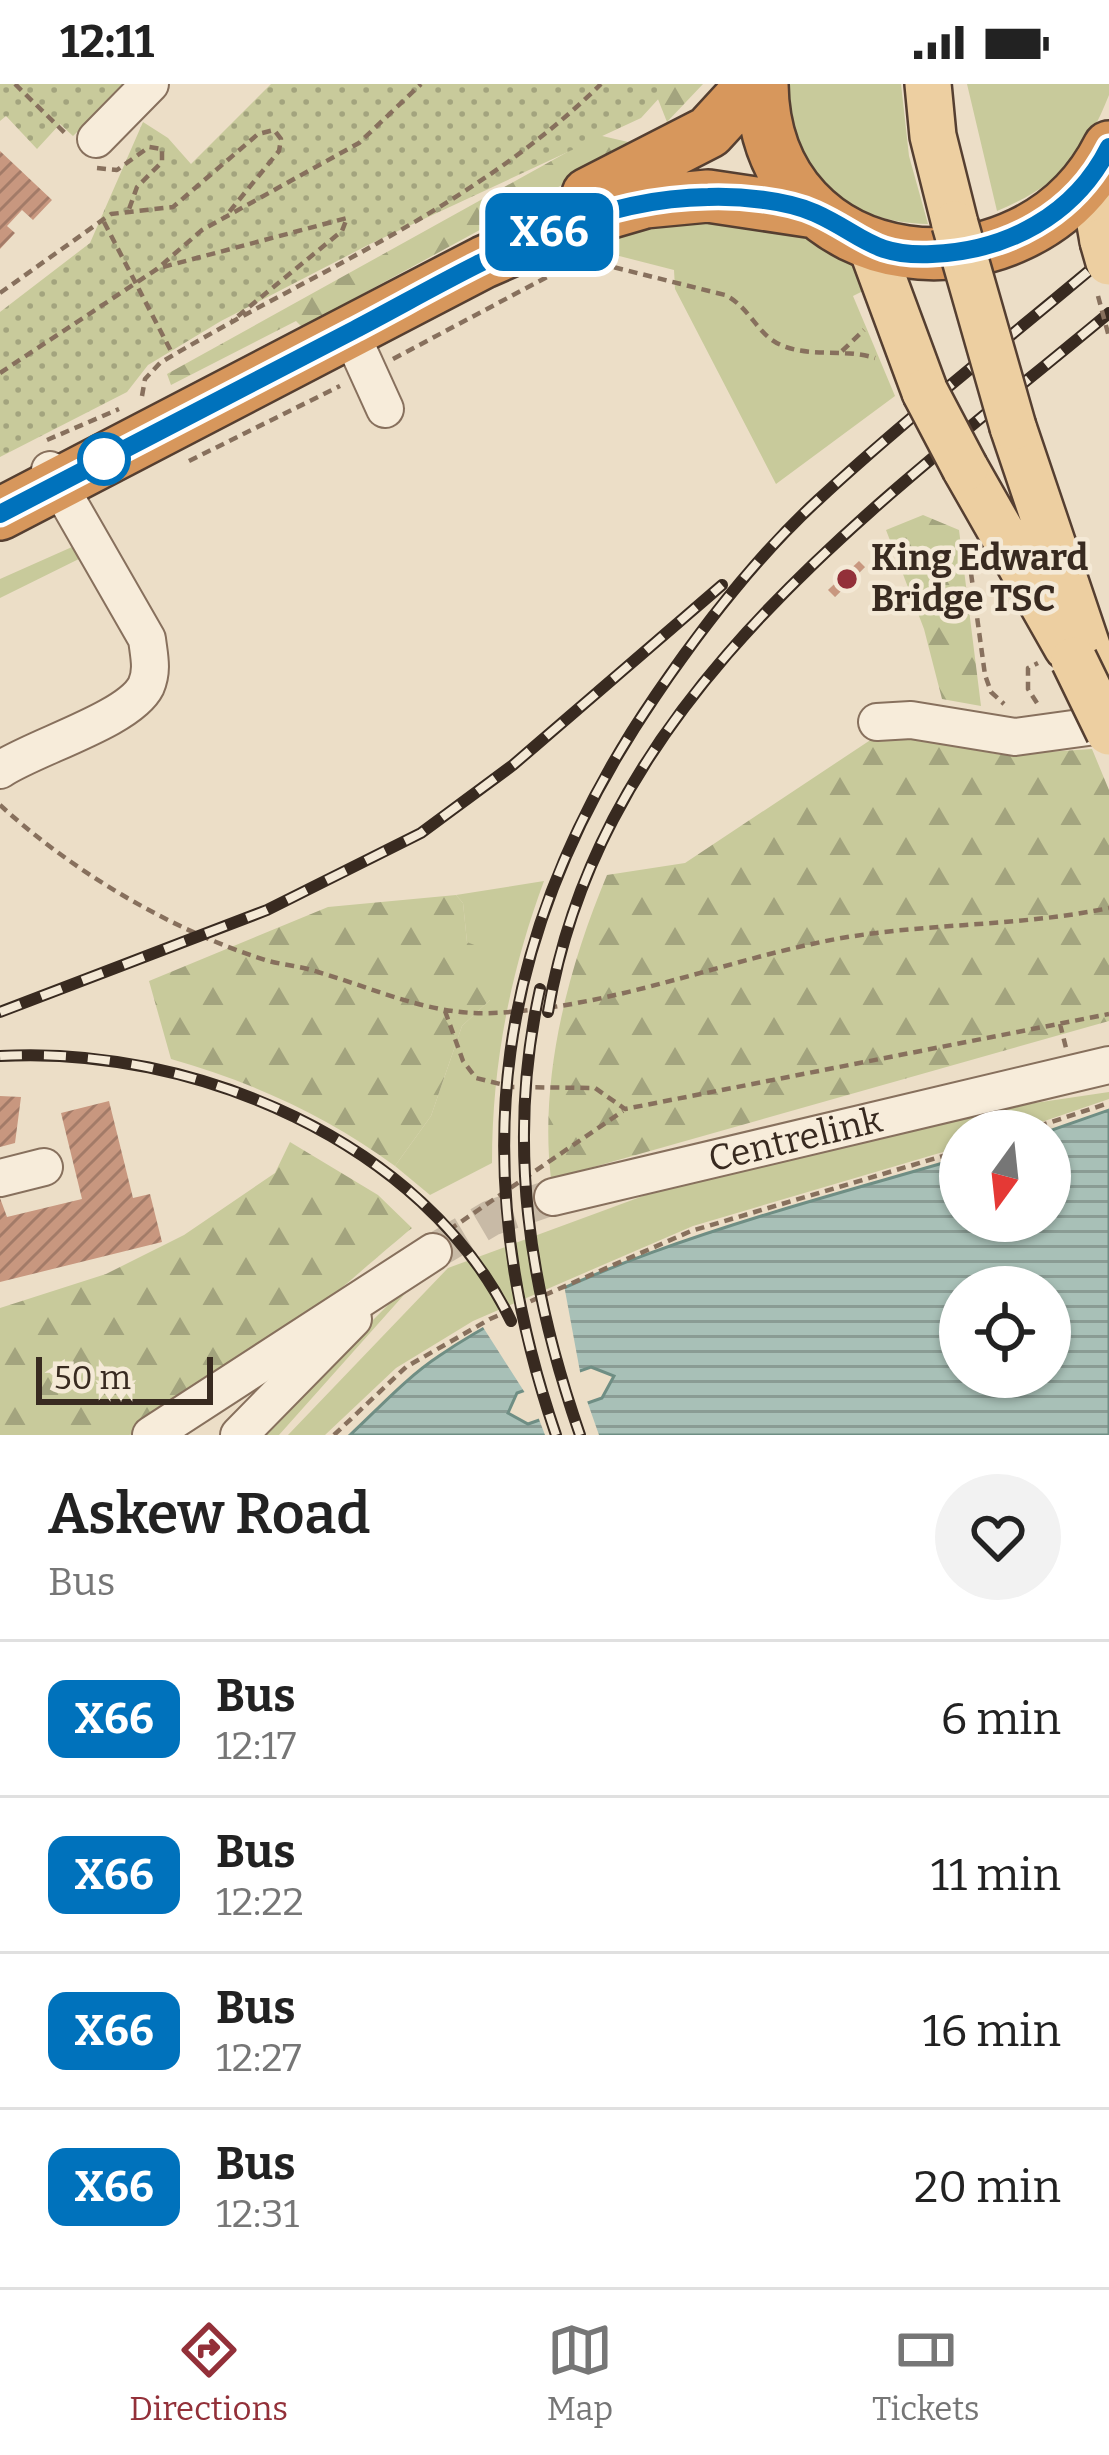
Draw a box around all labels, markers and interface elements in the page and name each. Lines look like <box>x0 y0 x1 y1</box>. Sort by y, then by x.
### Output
text: 12:11 <box>60 15 154 69</box>
line badge: X66 <box>480 193 618 271</box>
text: X66 <box>509 207 589 257</box>
unlabelled marker <box>79 434 129 484</box>
place label: King Edward Bridge TSC <box>871 536 1089 621</box>
marker: King Edward Bridge TSC <box>834 566 860 592</box>
street label: Centrelink <box>704 1098 887 1181</box>
north arrow <box>939 1110 1071 1242</box>
map controls <box>939 1110 1071 1398</box>
button: locate <box>939 1266 1071 1398</box>
scale bar <box>36 1351 213 1404</box>
text: 50 m <box>54 1358 131 1398</box>
button: heart <box>935 1474 1061 1600</box>
text: Askew Road <box>48 1480 370 1548</box>
text: Bus <box>48 1559 115 1605</box>
text: Bus <box>216 1669 295 1723</box>
text: 6 min <box>941 1692 1061 1746</box>
text: X66 <box>74 1694 154 1744</box>
text: 12:17 <box>216 1723 296 1769</box>
text: Bus <box>216 1825 295 1879</box>
text: 11 min <box>931 1848 1061 1902</box>
text: X66 <box>74 1850 154 1900</box>
text: 12:22 <box>216 1879 304 1925</box>
text: Bus <box>216 1981 295 2035</box>
text: 16 min <box>922 2004 1061 2058</box>
text: X66 <box>74 2006 154 2056</box>
text: 12:27 <box>216 2035 302 2081</box>
text: Bus <box>216 2137 295 2191</box>
text: 20 min <box>914 2160 1061 2214</box>
text: X66 <box>74 2162 154 2212</box>
text: 12:31 <box>216 2191 299 2237</box>
tab: Directions <box>129 2317 288 2429</box>
tab: Map <box>547 2317 613 2429</box>
tab: Tickets <box>872 2317 980 2429</box>

